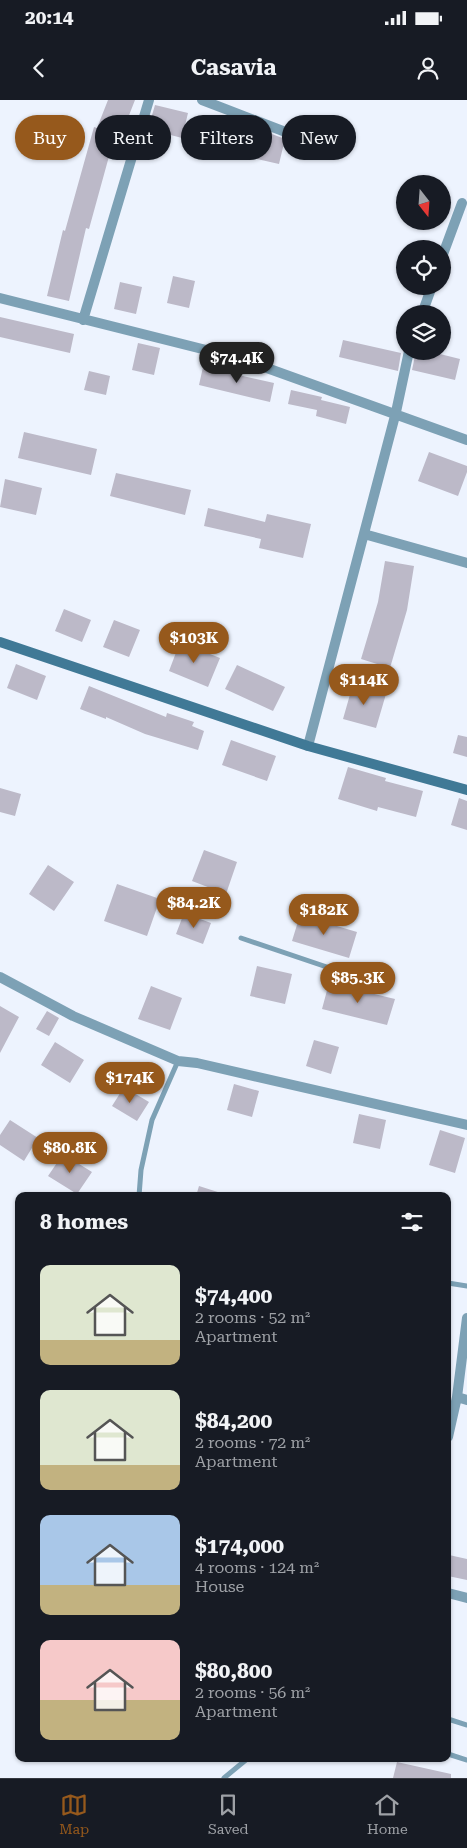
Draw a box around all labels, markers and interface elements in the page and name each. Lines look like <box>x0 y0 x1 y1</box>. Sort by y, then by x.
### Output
text: 20:14 <box>25 6 74 29</box>
icon: back <box>25 54 53 82</box>
icon: person <box>414 54 442 82</box>
text: Casavia <box>191 55 276 80</box>
chip: Buy <box>15 115 85 160</box>
chip: Rent <box>95 115 171 160</box>
chip: Filters <box>181 115 272 160</box>
chip: New <box>282 115 356 160</box>
north arrow <box>396 175 451 230</box>
map controls <box>396 175 451 360</box>
button: locate <box>396 240 451 295</box>
button: layers <box>396 305 451 360</box>
pin: $74.4K <box>196 342 278 384</box>
text: $74.4K <box>210 348 264 367</box>
pin: $103K <box>159 622 229 664</box>
text: $103K <box>170 628 218 647</box>
pin: $114K <box>329 664 399 706</box>
text: $114K <box>340 670 388 689</box>
pin: $84.2K <box>153 886 235 929</box>
text: $84.2K <box>167 893 221 912</box>
pin: $182K <box>289 894 359 936</box>
text: $182K <box>300 900 348 919</box>
pin: $85.3K <box>317 962 399 1004</box>
text: $85.3K <box>331 968 385 987</box>
pin: $174K <box>95 1062 165 1104</box>
text: $174K <box>106 1068 154 1087</box>
pin: $80.8K <box>29 1132 111 1174</box>
text: $80.8K <box>43 1138 97 1157</box>
icon: filters <box>398 1208 426 1236</box>
text: 8 homes <box>40 1210 128 1234</box>
text: $74,400 <box>195 1284 272 1308</box>
icon: home <box>80 1285 140 1345</box>
text: 2 rooms · 52 m² <box>195 1308 310 1327</box>
text: Apartment <box>195 1327 278 1346</box>
text: $84,200 <box>195 1409 272 1433</box>
icon: home <box>80 1410 140 1470</box>
text: 2 rooms · 72 m² <box>195 1433 310 1452</box>
text: Apartment <box>195 1452 278 1471</box>
text: $174,000 <box>195 1534 284 1558</box>
icon: home <box>80 1535 140 1595</box>
text: 4 rooms · 124 m² <box>195 1558 319 1577</box>
text: House <box>195 1577 244 1596</box>
text: $80,800 <box>195 1659 272 1683</box>
icon: home <box>80 1660 140 1720</box>
text: 2 rooms · 56 m² <box>195 1683 310 1702</box>
text: Apartment <box>195 1702 278 1721</box>
tab: Map <box>59 1791 89 1837</box>
tab: Saved <box>208 1791 248 1837</box>
tab: Home <box>367 1791 408 1837</box>

